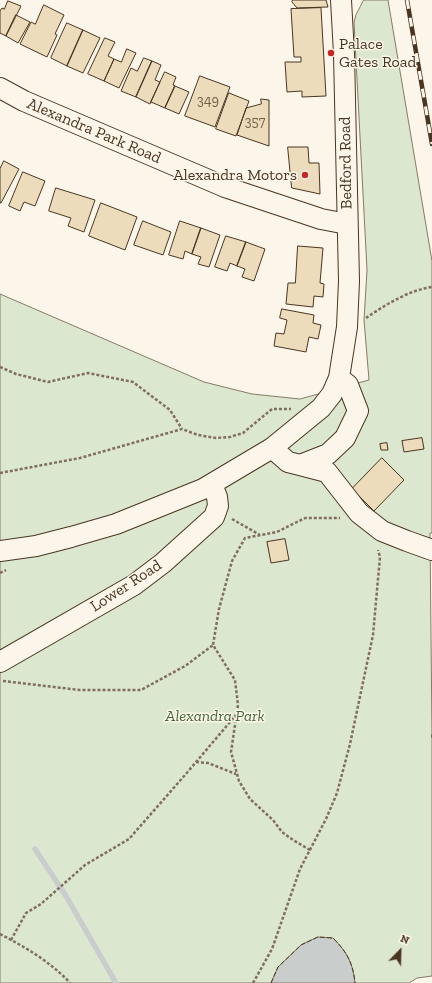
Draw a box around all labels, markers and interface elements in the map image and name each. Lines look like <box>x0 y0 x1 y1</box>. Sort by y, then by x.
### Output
place label: Palace Gates Road <box>339 34 416 72</box>
marker: Palace Gates Road <box>326 48 336 58</box>
house number: 349 <box>197 93 219 109</box>
street label: Alexandra Park Road <box>24 94 164 168</box>
house number: 357 <box>245 114 265 130</box>
street label: Bedford Road <box>336 116 356 210</box>
place label: Alexandra Motors <box>173 165 297 185</box>
marker: Alexandra Motors <box>300 170 310 180</box>
street label: Lower Road <box>87 556 165 616</box>
park label: Alexandra Park <box>165 706 265 726</box>
north arrow <box>380 931 420 971</box>
text: N <box>398 932 411 947</box>

